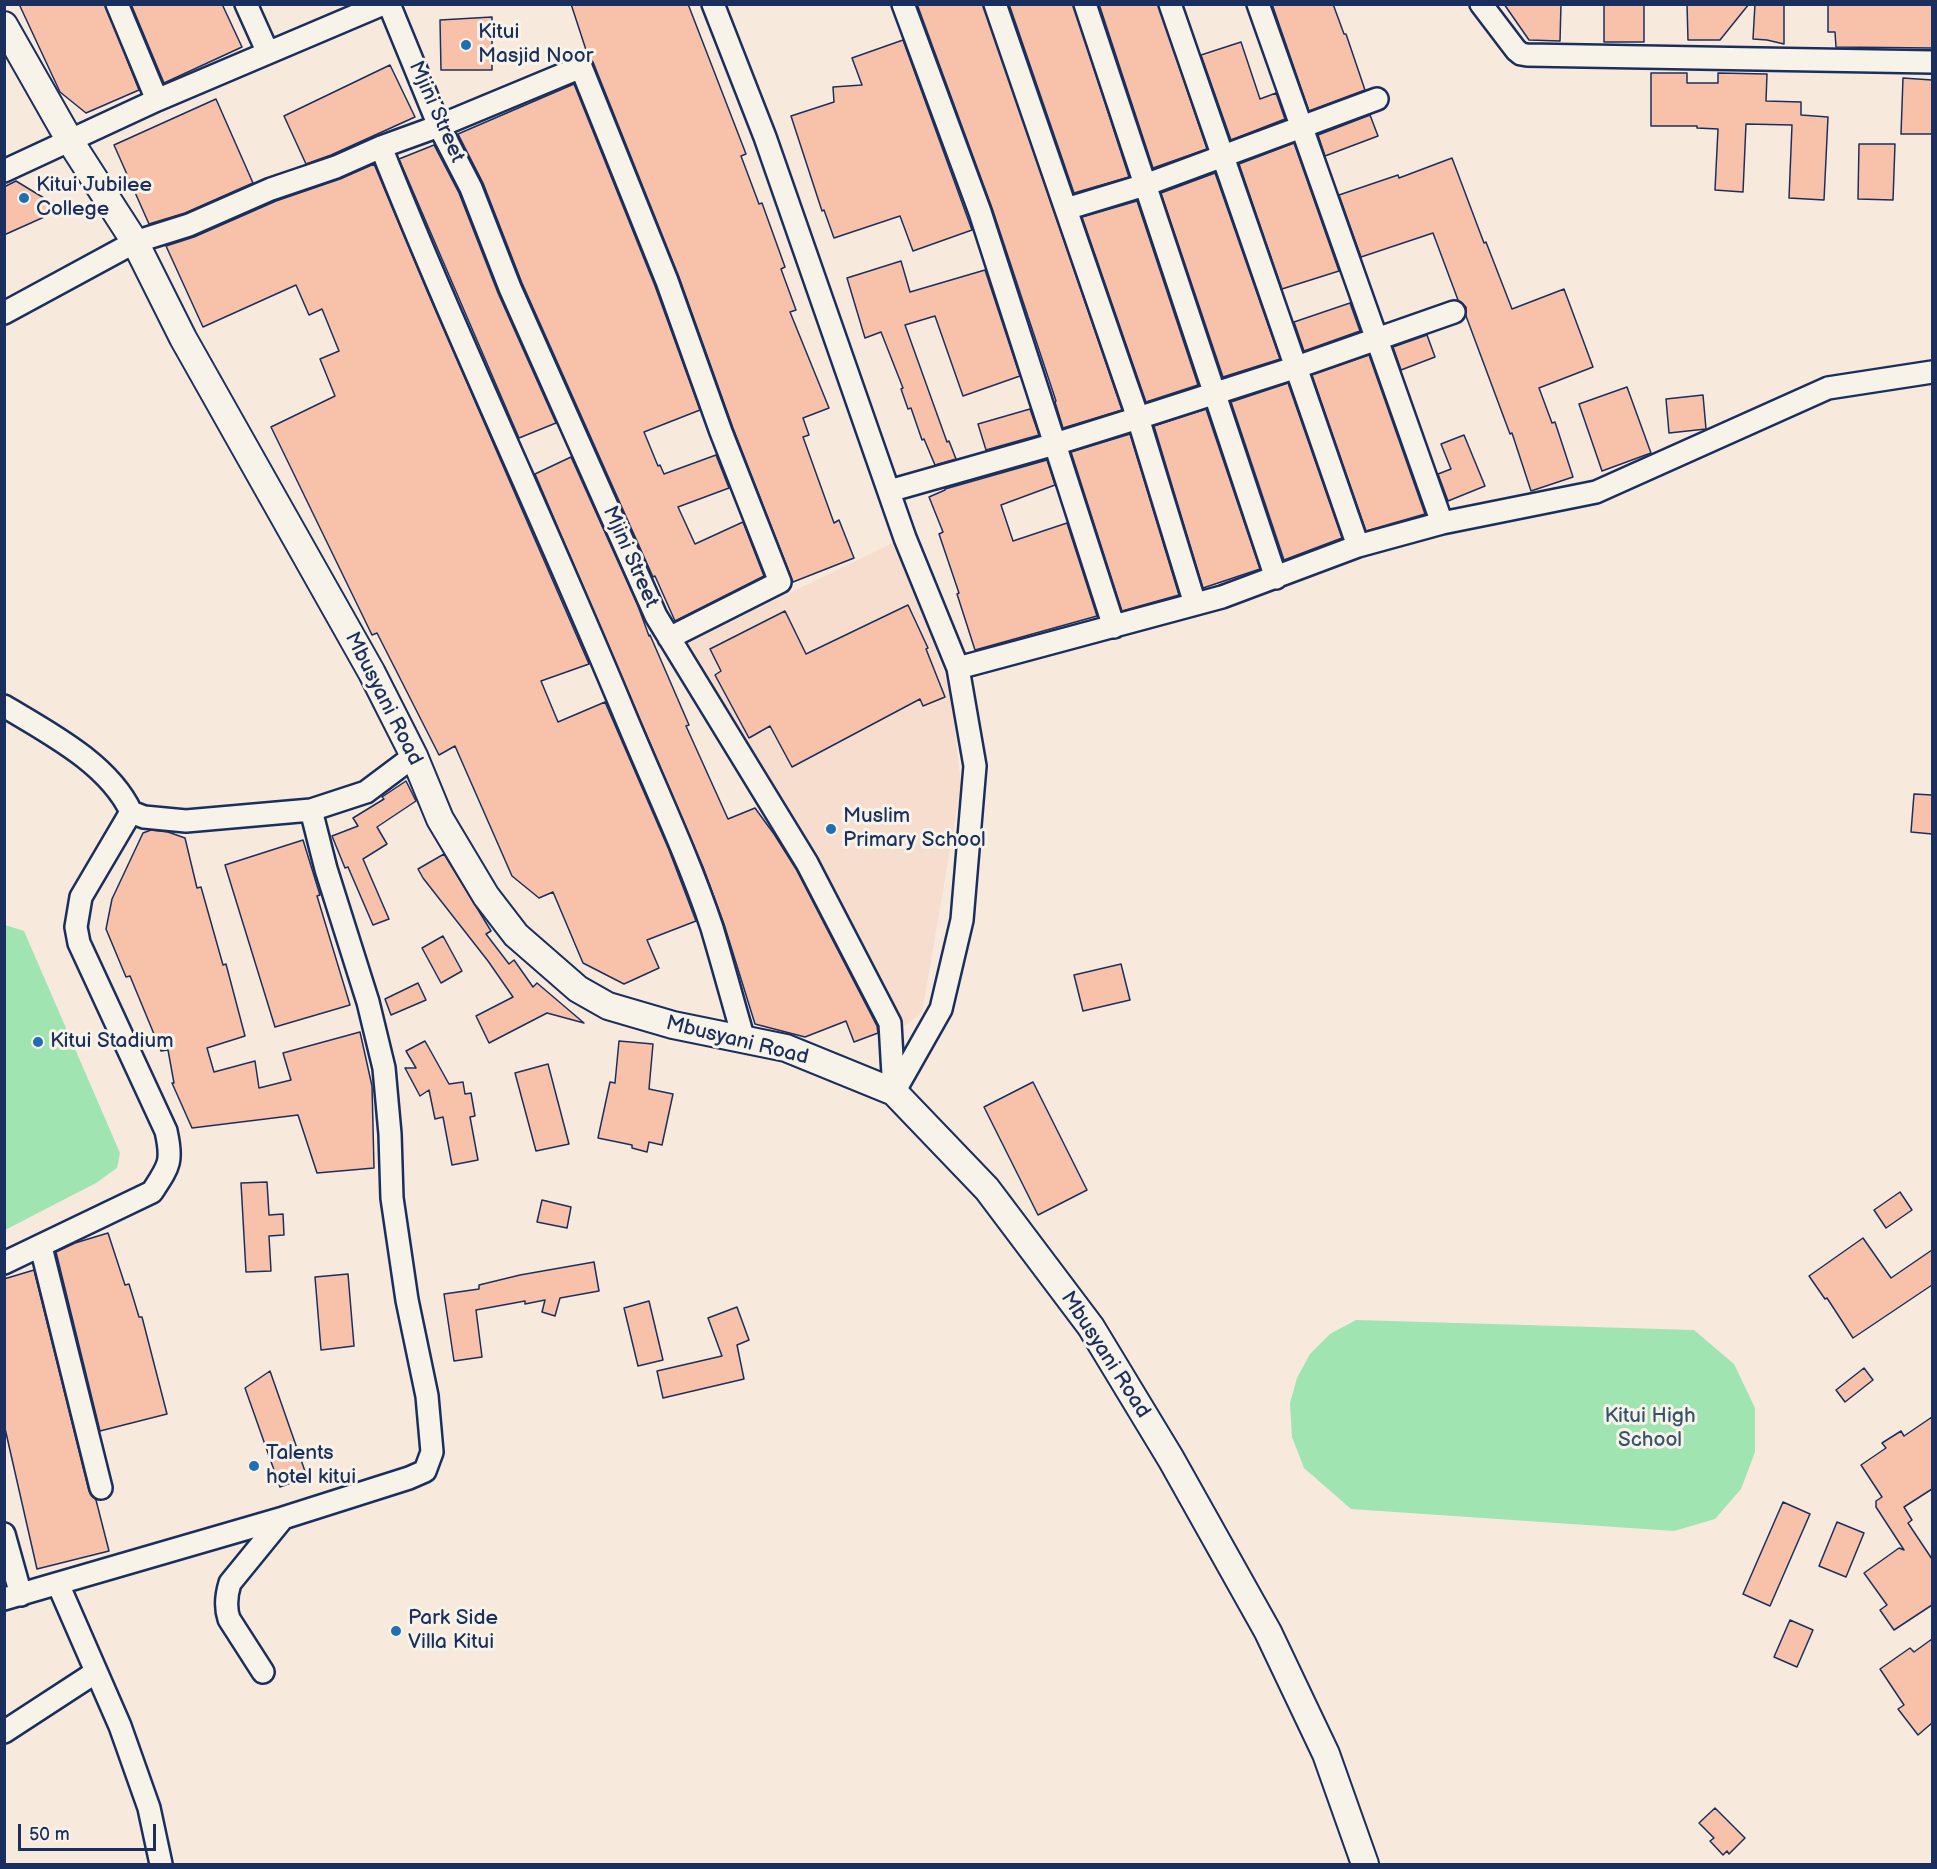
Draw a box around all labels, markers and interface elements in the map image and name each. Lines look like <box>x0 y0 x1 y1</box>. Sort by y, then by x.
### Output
place label: Kitui Masjid Noor <box>478 20 593 70</box>
marker: Kitui Masjid Noor <box>459 38 473 52</box>
street label: Mjini Street <box>402 57 470 167</box>
place label: Kitui Jubilee College <box>36 173 152 223</box>
marker: Kitui Jubilee College <box>17 191 31 205</box>
street label: Mjini Street <box>596 502 664 612</box>
street label: Mbusyani Road <box>339 628 427 770</box>
place label: Muslim Primary School <box>843 804 986 854</box>
marker: Muslim Primary School <box>824 822 838 836</box>
street label: Mbusyani Road <box>663 1011 811 1071</box>
place label: Kitui Stadium <box>50 1029 174 1055</box>
marker: Kitui Stadium <box>31 1035 45 1049</box>
street label: Mbusyani Road <box>1055 1287 1155 1423</box>
park label: Kitui High School <box>1604 1404 1696 1454</box>
place label: Talents hotel kitui <box>266 1441 356 1491</box>
marker: Talents hotel kitui <box>247 1459 261 1473</box>
place label: Park Side Villa Kitui <box>408 1606 498 1656</box>
marker: Park Side Villa Kitui <box>389 1624 403 1638</box>
scale bar <box>21 1812 159 1850</box>
text: 50 m <box>29 1824 70 1845</box>

